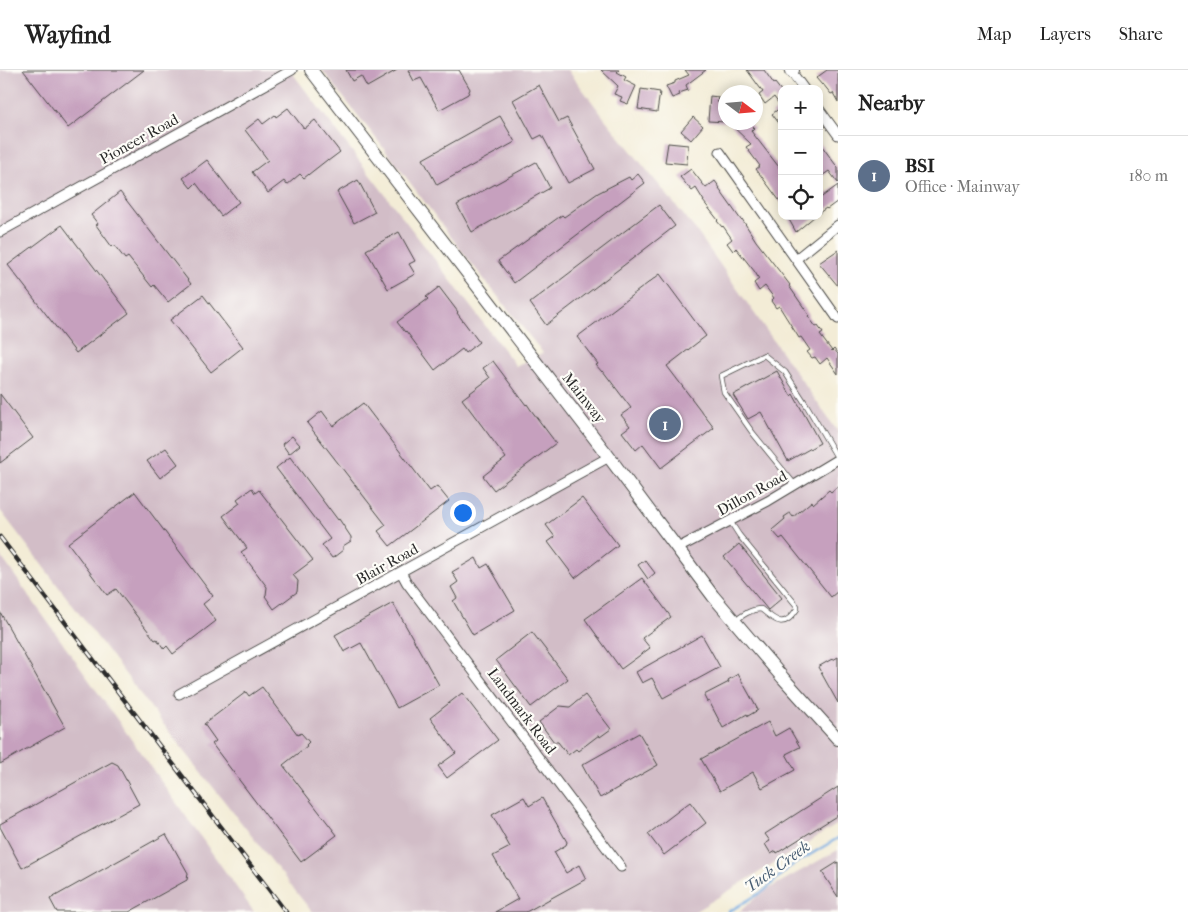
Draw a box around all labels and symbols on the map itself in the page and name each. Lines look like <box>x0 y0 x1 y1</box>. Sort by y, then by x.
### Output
north arrow <box>718 85 763 130</box>
street label: Pioneer Road <box>96 110 182 168</box>
street label: Mainway <box>559 369 610 428</box>
pin: 1 <box>649 405 681 443</box>
street label: Dillon Road <box>714 466 791 520</box>
your location <box>450 500 476 526</box>
street label: Blair Road <box>353 539 422 588</box>
street label: Landmark Road <box>484 665 561 758</box>
water label: Tuck Creek <box>741 836 814 896</box>

